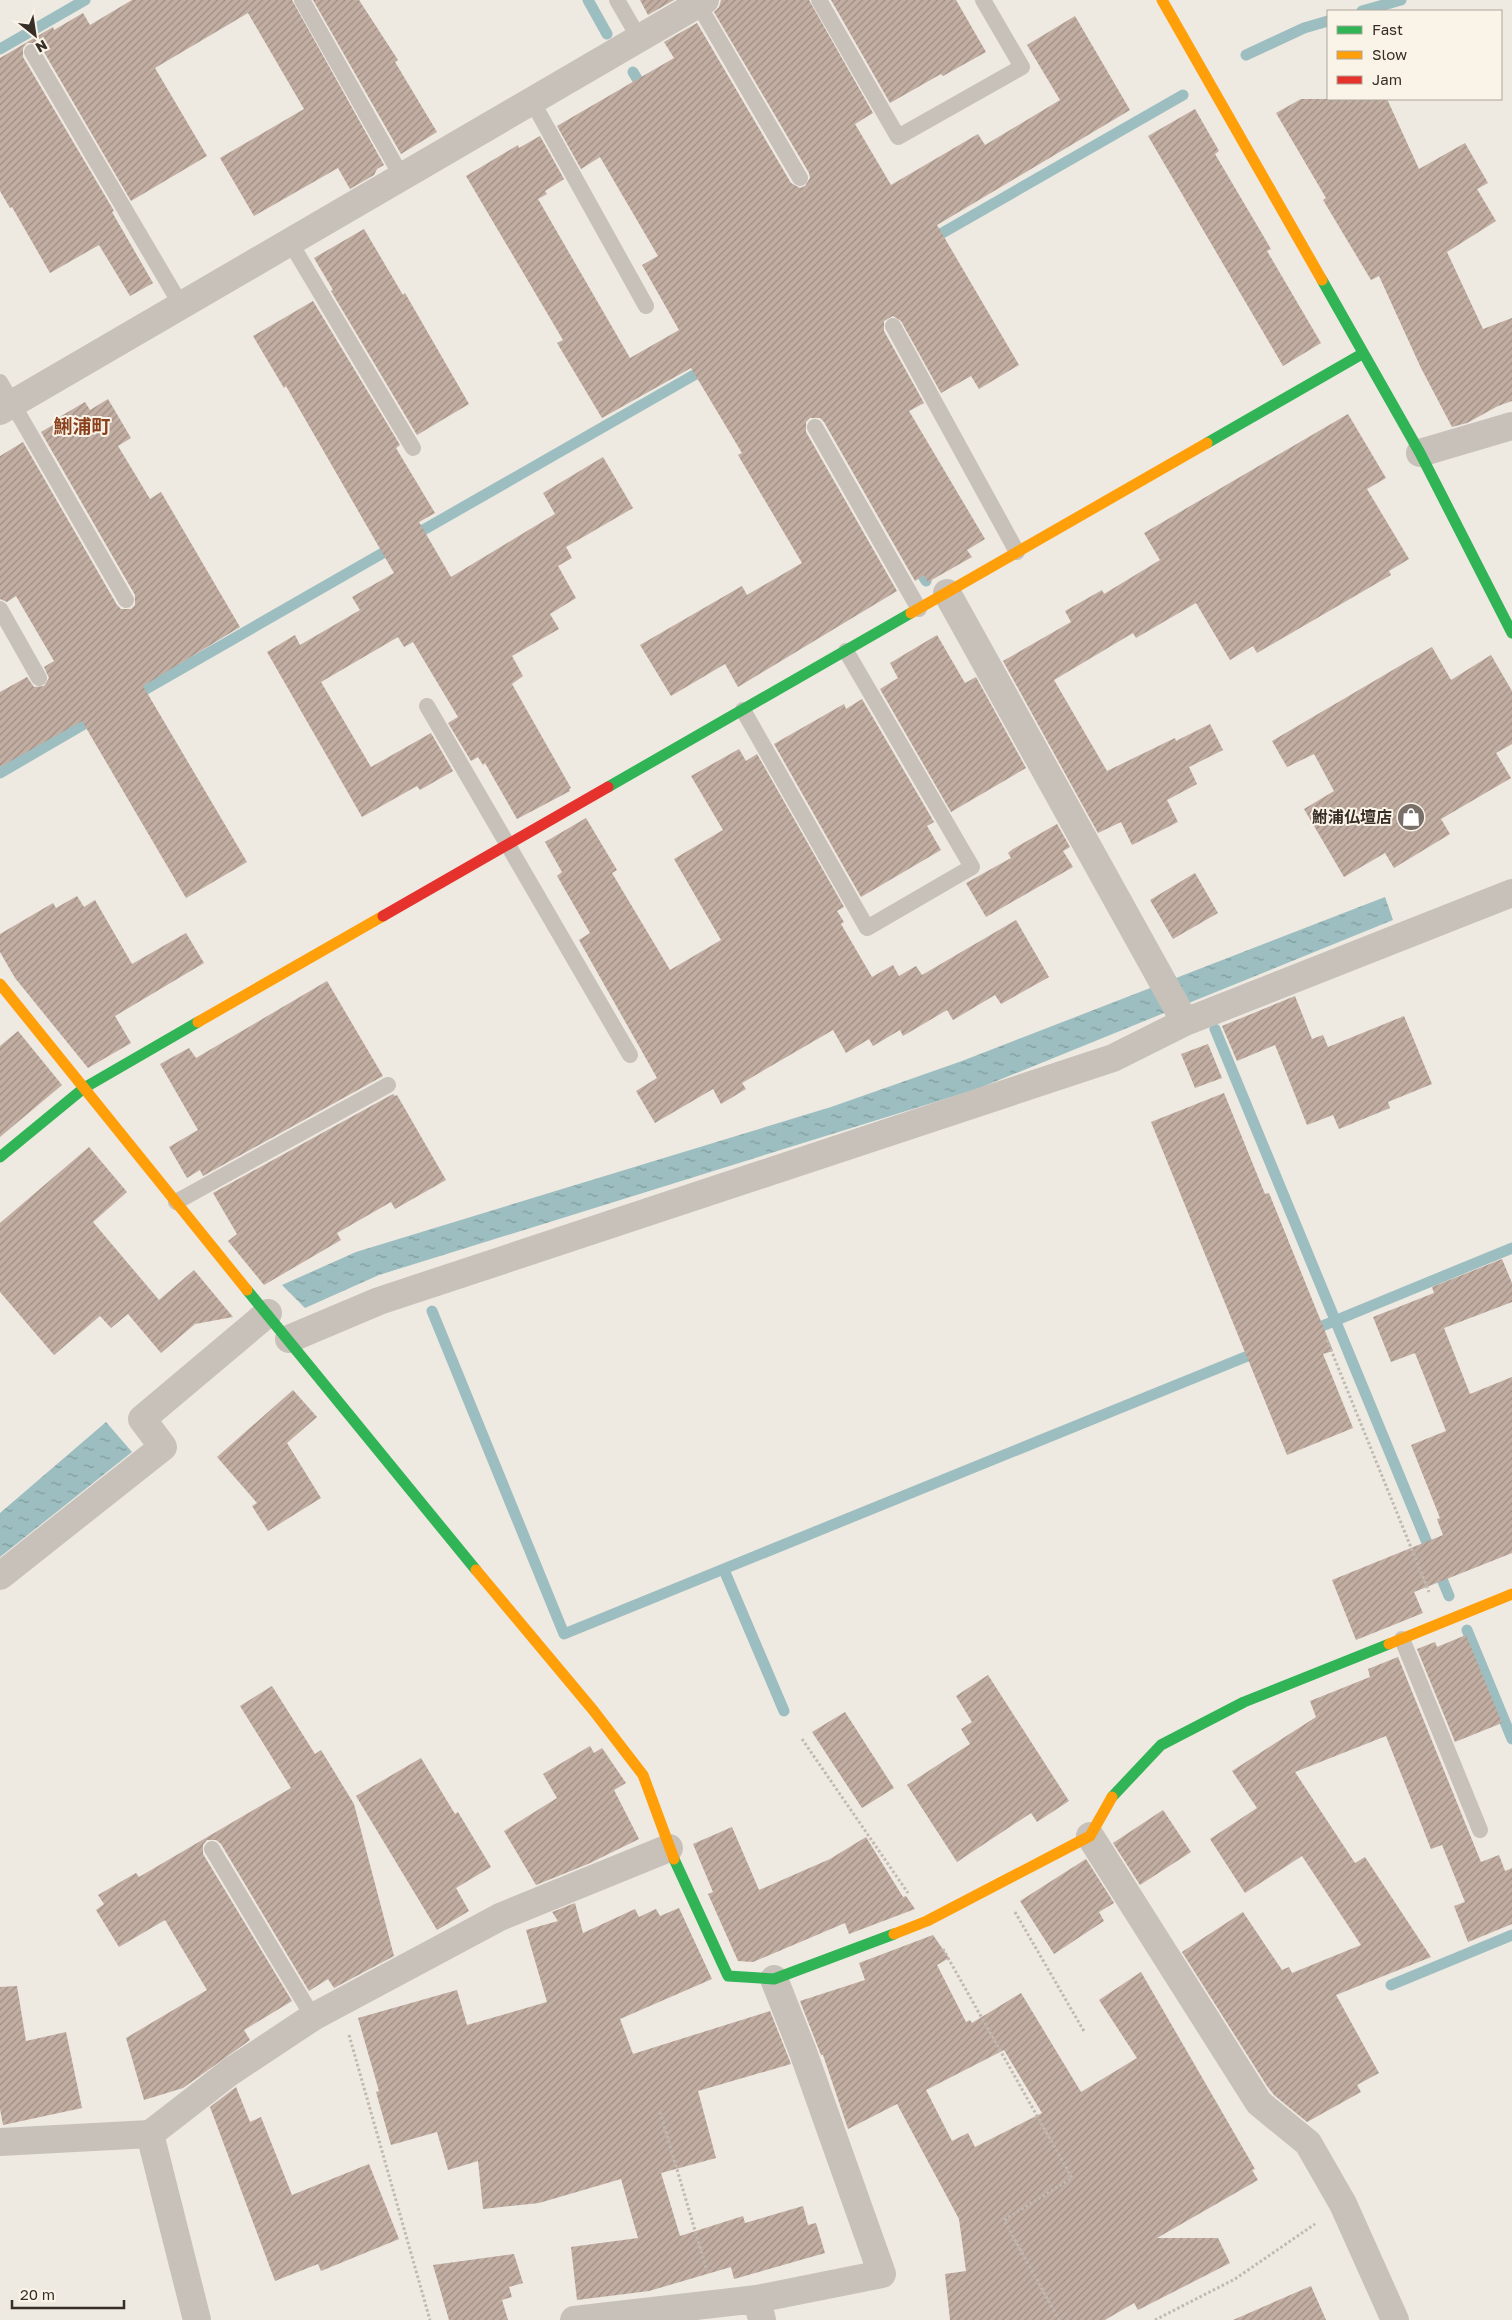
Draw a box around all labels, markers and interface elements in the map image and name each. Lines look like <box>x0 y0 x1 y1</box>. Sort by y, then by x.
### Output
north arrow <box>10 10 60 60</box>
legend <box>1327 10 1502 100</box>
text: Fast <box>1372 20 1403 38</box>
text: N <box>33 37 51 57</box>
text: Slow <box>1372 45 1407 63</box>
text: Jam <box>1372 70 1402 88</box>
district label: 鯏浦町 <box>53 414 111 437</box>
shop icon: 鮒浦仏壇店 <box>1396 802 1426 832</box>
place label: 鮒浦仏壇店 <box>1312 807 1392 827</box>
scale bar <box>12 2278 125 2310</box>
text: 20 m <box>20 2285 55 2303</box>

